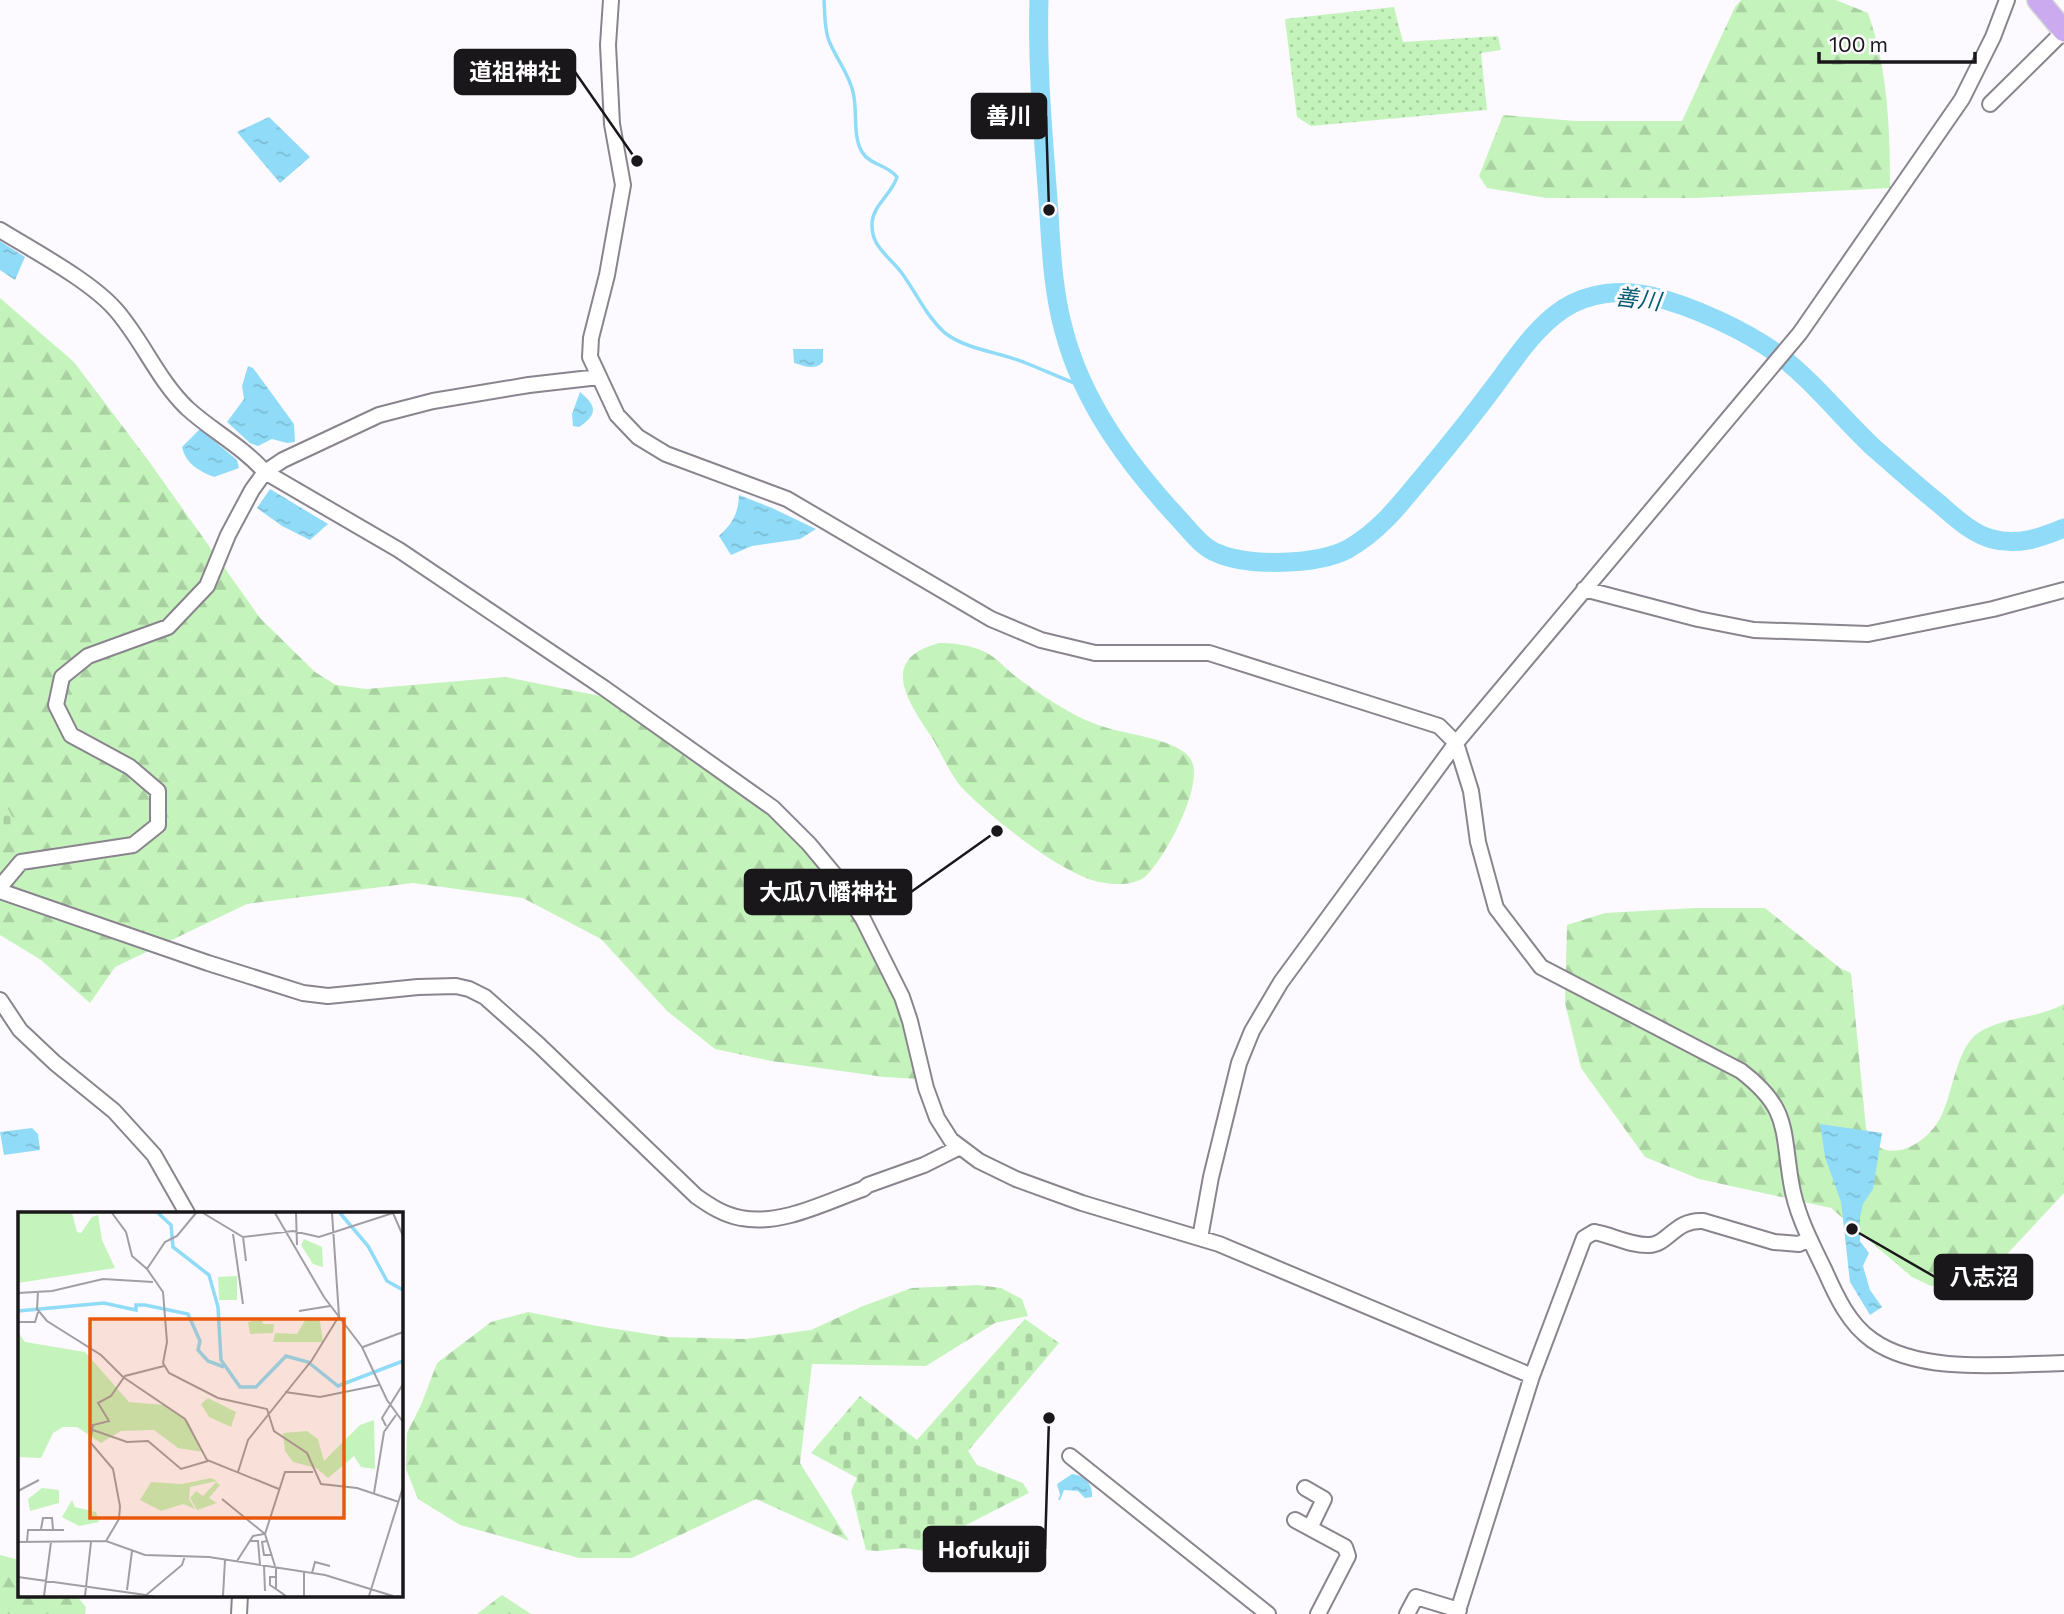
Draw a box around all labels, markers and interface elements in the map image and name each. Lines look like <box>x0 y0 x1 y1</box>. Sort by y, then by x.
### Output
scale bar <box>1819 21 1975 65</box>
text: 100 m <box>1829 31 1888 56</box>
callout: 道祖神社 <box>455 50 575 94</box>
text: 道祖神社 <box>469 57 561 85</box>
callout: 善川 <box>972 94 1046 138</box>
text: 善川 <box>986 101 1032 129</box>
water label: 善川 <box>1613 281 1666 315</box>
callout: 大瓜八幡神社 <box>745 870 911 914</box>
text: 大瓜八幡神社 <box>759 877 897 905</box>
inset map <box>18 1212 402 1596</box>
callout: 八志沼 <box>1935 1255 2032 1299</box>
text: 八志沼 <box>1950 1262 2019 1290</box>
callout: Hofukuji <box>924 1527 1045 1571</box>
text: Hofukuji <box>938 1535 1030 1563</box>

